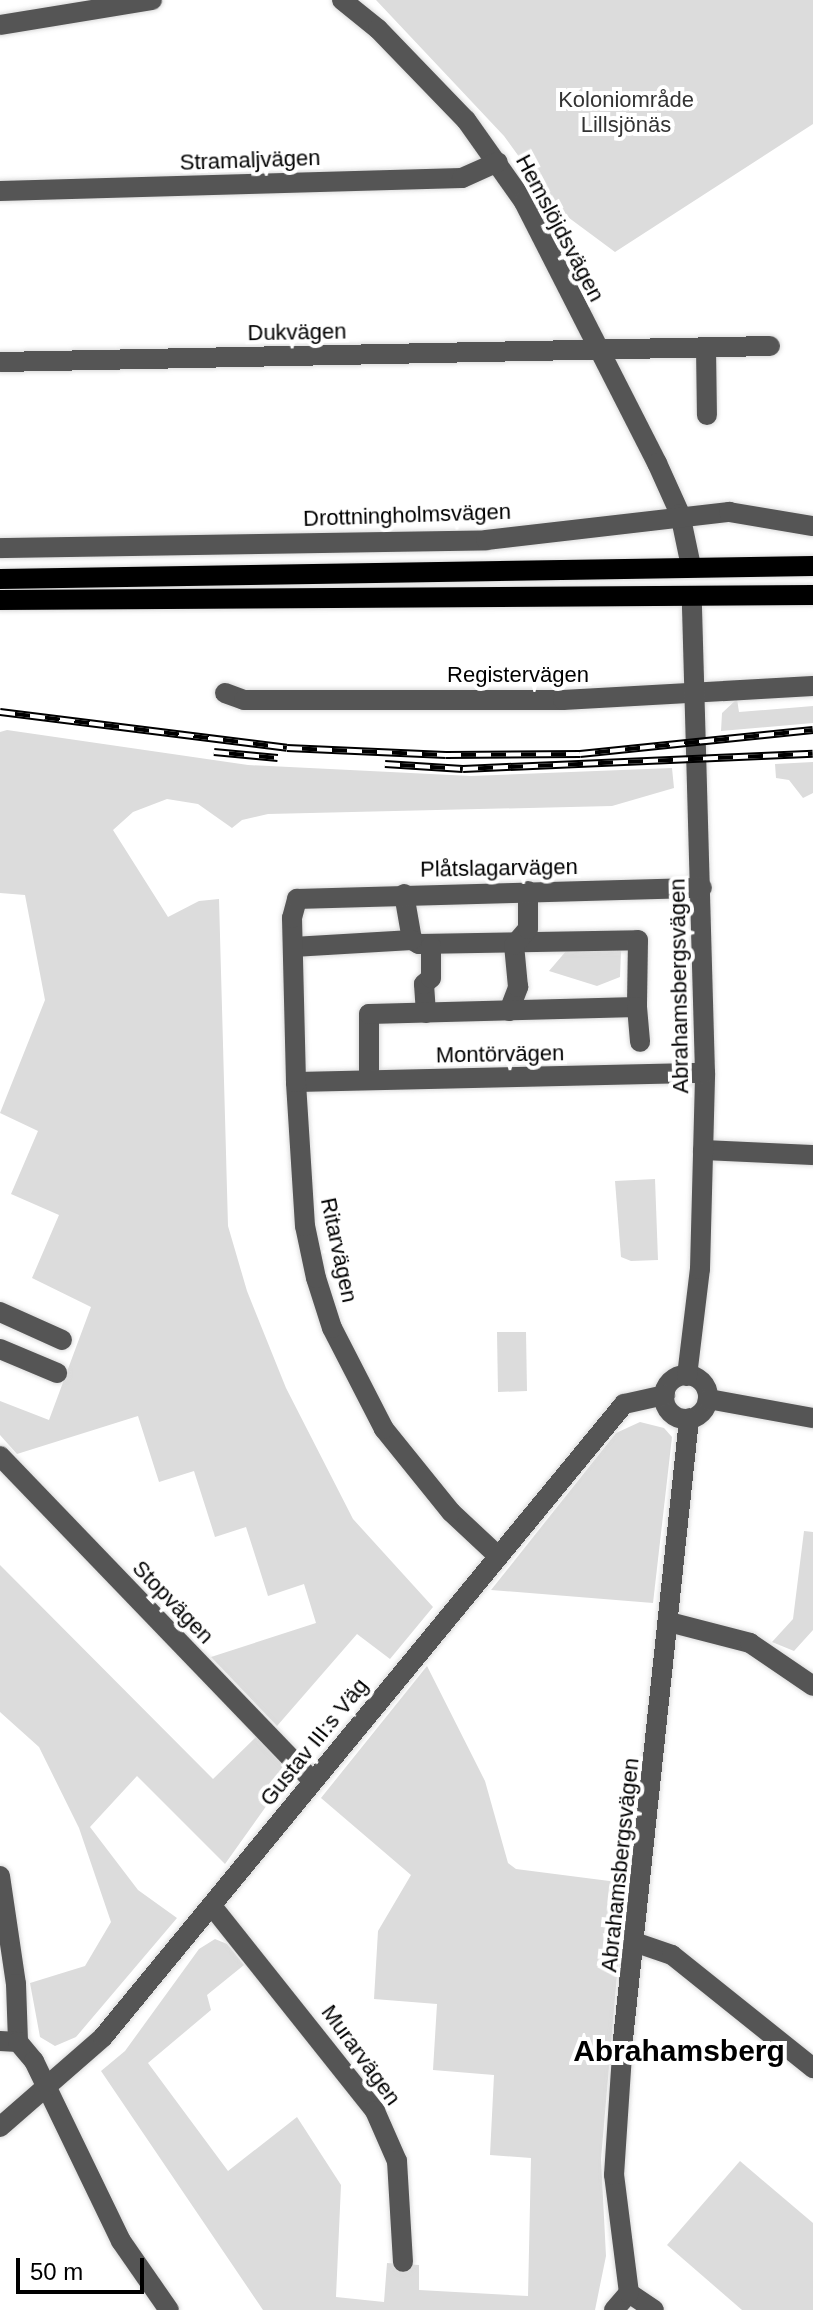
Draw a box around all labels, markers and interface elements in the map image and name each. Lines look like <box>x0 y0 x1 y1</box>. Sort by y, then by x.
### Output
park label: Koloniområde Lillsjönäs <box>558 86 694 138</box>
street label: Stramaljvägen <box>179 144 321 176</box>
street label: Hemslöjdsvägen <box>510 150 610 306</box>
street label: Dukvägen <box>247 318 347 346</box>
street label: Drottningholmsvägen <box>303 498 511 532</box>
street label: Registervägen <box>447 662 589 688</box>
street label: Plåtslagarvägen <box>420 853 578 883</box>
street label: Abrahamsbergsvägen <box>664 878 694 1094</box>
street label: Montörvägen <box>436 1040 564 1068</box>
street label: Ritarvägen <box>315 1195 363 1305</box>
street label: Stopvägen <box>127 1555 219 1649</box>
street label: Gustav III:s Väg <box>254 1673 374 1811</box>
street label: Abrahamsbergsvägen <box>596 1757 644 1973</box>
street label: Murarvägen <box>316 2000 406 2110</box>
district label: Abrahamsberg <box>573 2033 785 2069</box>
scale bar <box>20 2242 148 2292</box>
text: 50 m <box>30 2258 83 2285</box>

